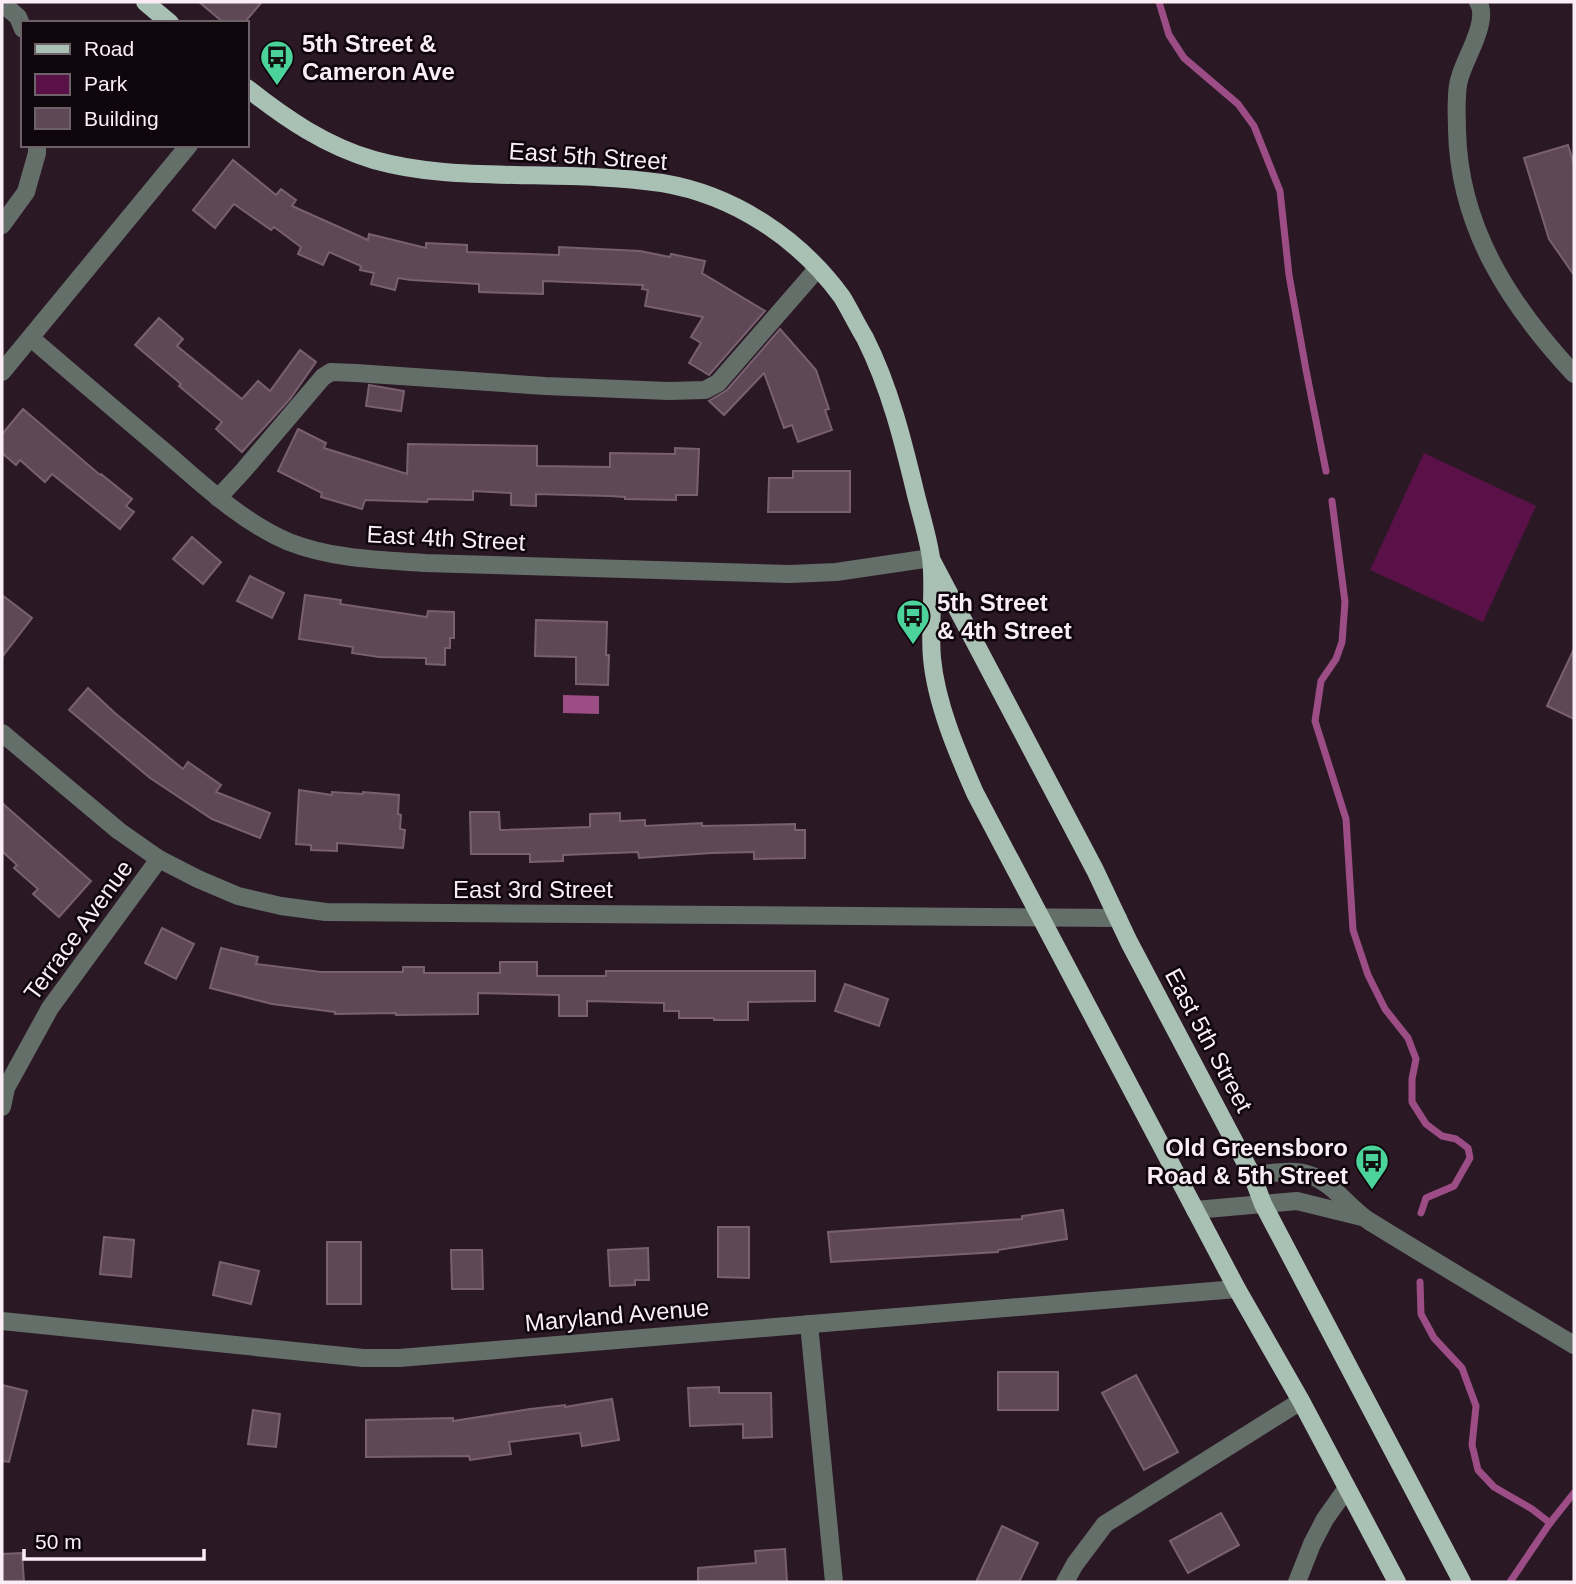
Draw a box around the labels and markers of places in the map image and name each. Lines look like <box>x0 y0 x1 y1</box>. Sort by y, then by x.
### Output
place label: 5th Street & Cameron Ave <box>302 30 455 85</box>
bus stop icon: 5th Street & Cameron Ave <box>258 38 296 87</box>
place label: 5th Street & 4th Street <box>937 589 1072 644</box>
bus stop icon: 5th Street & 4th Street <box>894 597 932 646</box>
place label: Old Greensboro Road & 5th Street <box>1147 1134 1348 1189</box>
bus stop icon: Old Greensboro Road & 5th Street <box>1353 1142 1391 1191</box>

